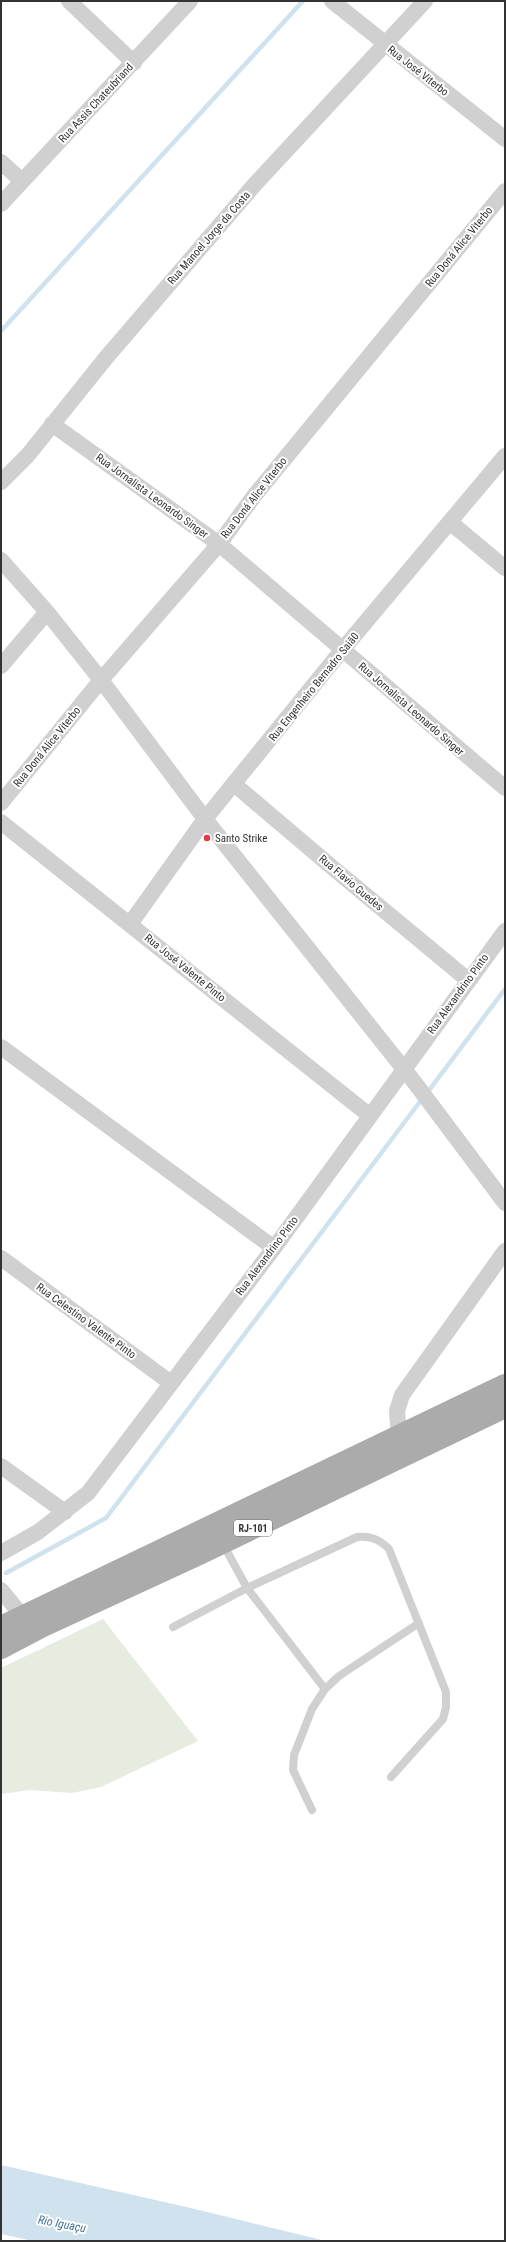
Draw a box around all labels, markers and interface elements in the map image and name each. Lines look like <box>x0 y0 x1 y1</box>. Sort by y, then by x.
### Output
street label: Rua José Viterbo <box>385 43 451 99</box>
street label: Rua Assis Chateubriand <box>56 61 136 145</box>
street label: Rua Manoel Jorge da Costa <box>165 189 253 287</box>
street label: Rua Doná Alice Viterbo <box>423 204 496 290</box>
street label: Rua Jornalista Leonardo Singer <box>93 451 211 541</box>
street label: Rua Doná Alice Viterbo <box>218 454 290 541</box>
street label: Rua Engenheiro Bernadro Saiā0 <box>266 630 362 744</box>
street label: Rua Jornalista Leonardo Singer <box>356 660 467 759</box>
street label: Rua Doná Alice Viterbo <box>11 704 84 790</box>
place label: Santo Strike <box>215 832 267 845</box>
marker: Santo Strike <box>202 833 212 843</box>
street label: Rua Flavio Guedes <box>316 852 386 914</box>
street label: Rua José Valente Pinto <box>142 931 228 1005</box>
street label: Rua Alexandrino Pinto <box>425 951 492 1037</box>
street label: Rua Alexandrino Pinto <box>233 1213 301 1298</box>
street label: Rua Celestino Valente Pinto <box>34 1280 139 1362</box>
road number: RJ-101 <box>234 1520 272 1536</box>
water label: Rio Iguaçu <box>37 2213 87 2236</box>

